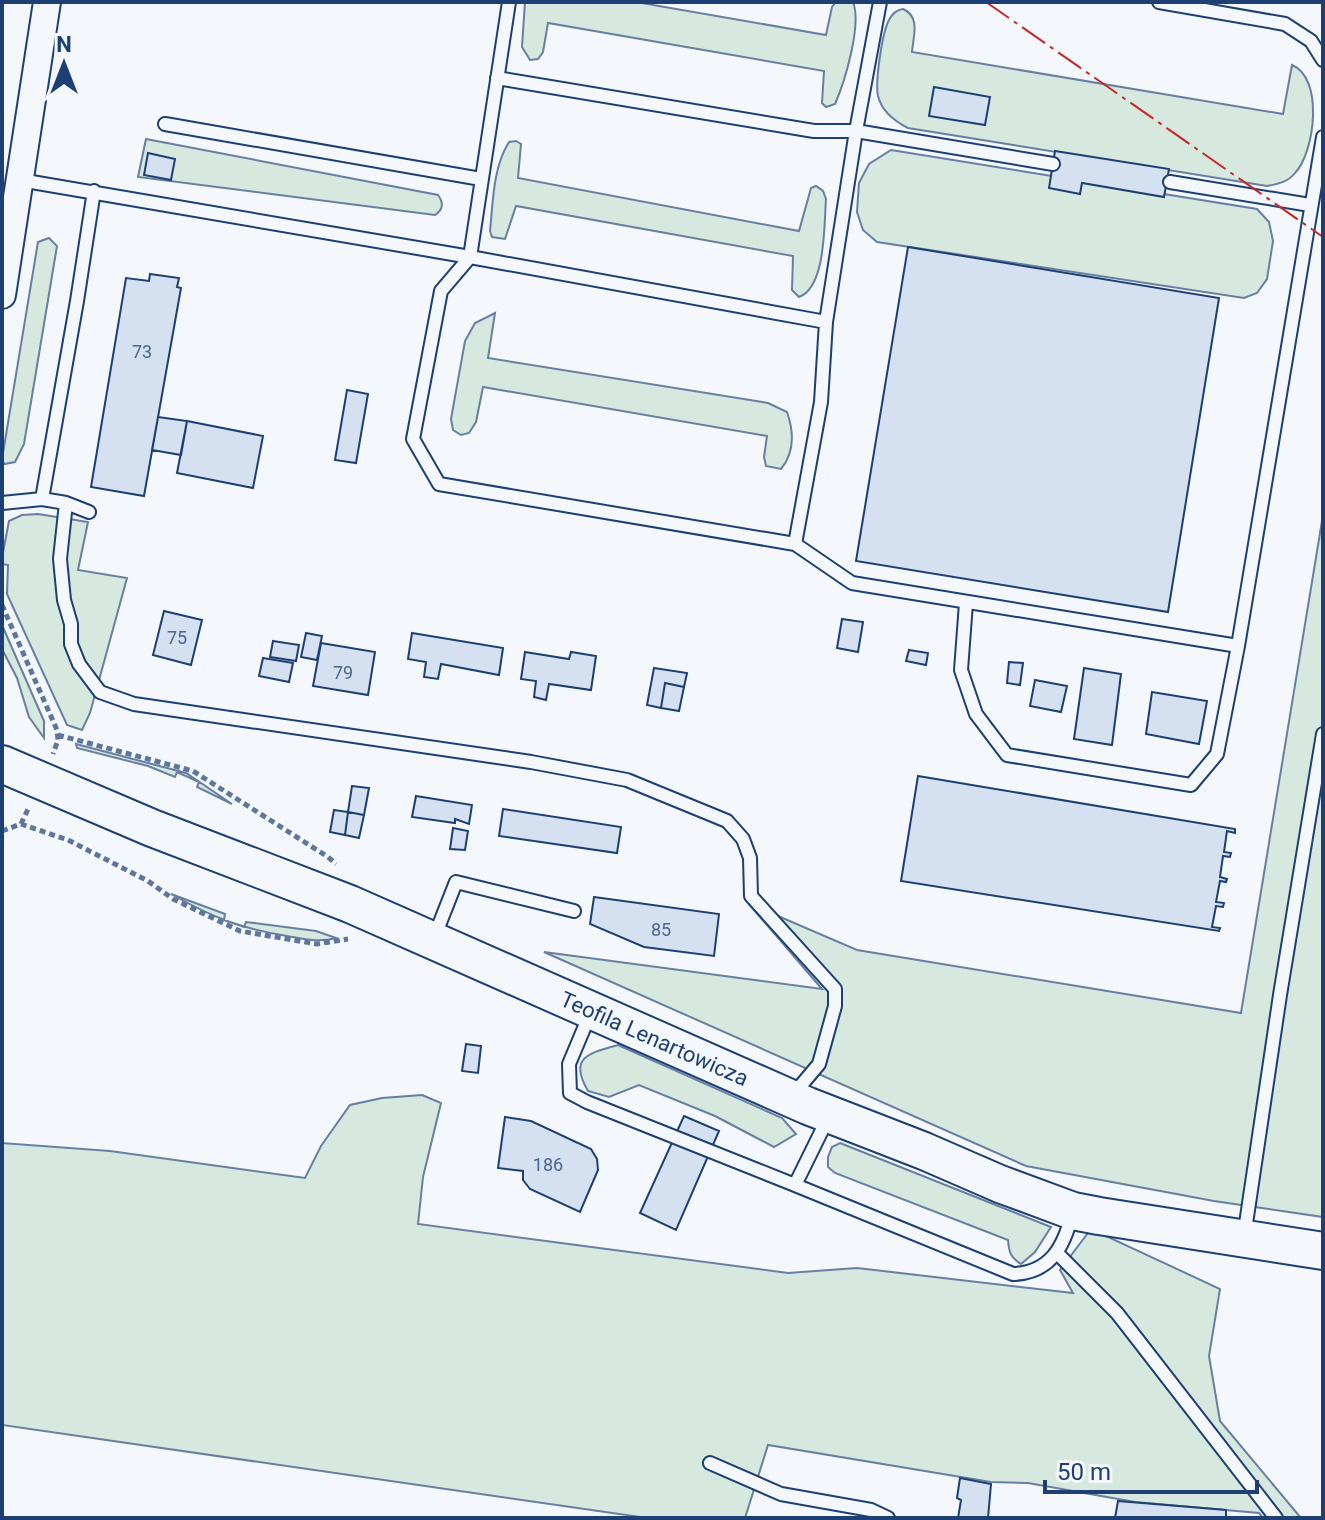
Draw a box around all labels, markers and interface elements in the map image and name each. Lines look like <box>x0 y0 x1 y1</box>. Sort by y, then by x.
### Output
north arrow <box>24 24 104 104</box>
text: N <box>56 32 72 57</box>
house number: 73 <box>132 341 152 362</box>
house number: 75 <box>167 627 187 648</box>
house number: 79 <box>333 662 353 683</box>
house number: 85 <box>651 919 671 940</box>
street label: Teofila Lenartowicza <box>557 986 752 1091</box>
house number: 186 <box>533 1154 563 1175</box>
scale bar <box>1045 1444 1257 1494</box>
text: 50 m <box>1057 1458 1111 1486</box>

